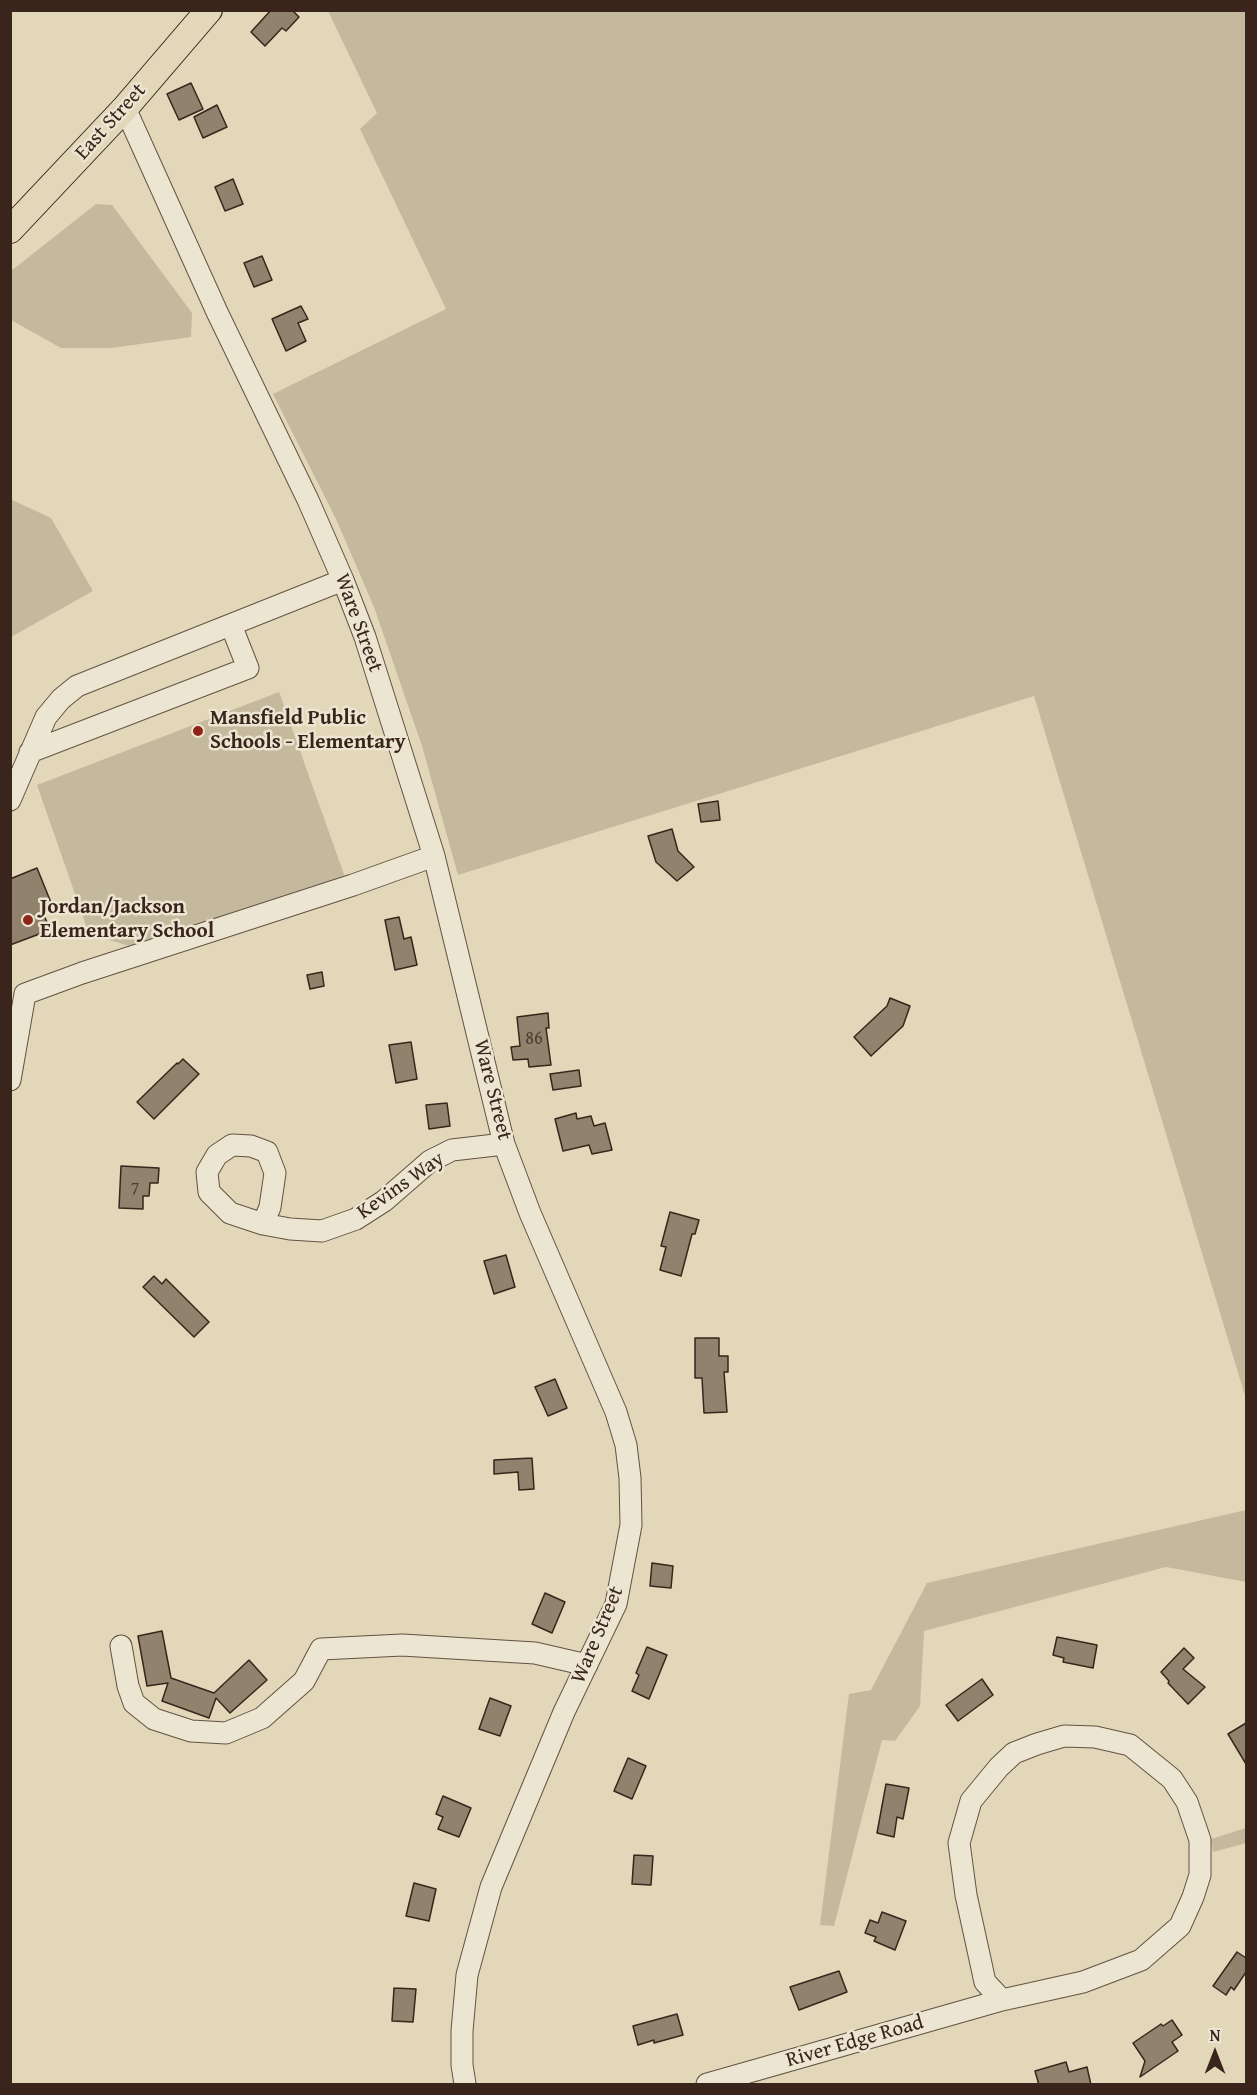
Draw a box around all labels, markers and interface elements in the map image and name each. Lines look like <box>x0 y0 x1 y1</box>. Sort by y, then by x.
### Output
street label: East Street <box>70 79 152 165</box>
street label: Ware Street <box>329 570 387 676</box>
place label: Mansfield Public Schools - Elementary <box>210 706 405 756</box>
marker: Mansfield Public Schools - Elementary <box>191 724 205 738</box>
place label: Jordan/Jackson Elementary School <box>40 895 214 945</box>
marker: Jordan/Jackson Elementary School <box>21 913 35 927</box>
house number: 86 <box>525 1028 543 1050</box>
street label: Ware Street <box>467 1037 517 1143</box>
street label: Kevins Way <box>352 1147 450 1225</box>
house number: 7 <box>131 1178 139 1200</box>
street label: Ware Street <box>566 1583 630 1687</box>
street label: River Edge Road <box>783 2010 927 2074</box>
north arrow <box>1185 2023 1245 2083</box>
text: N <box>1210 2023 1220 2047</box>

